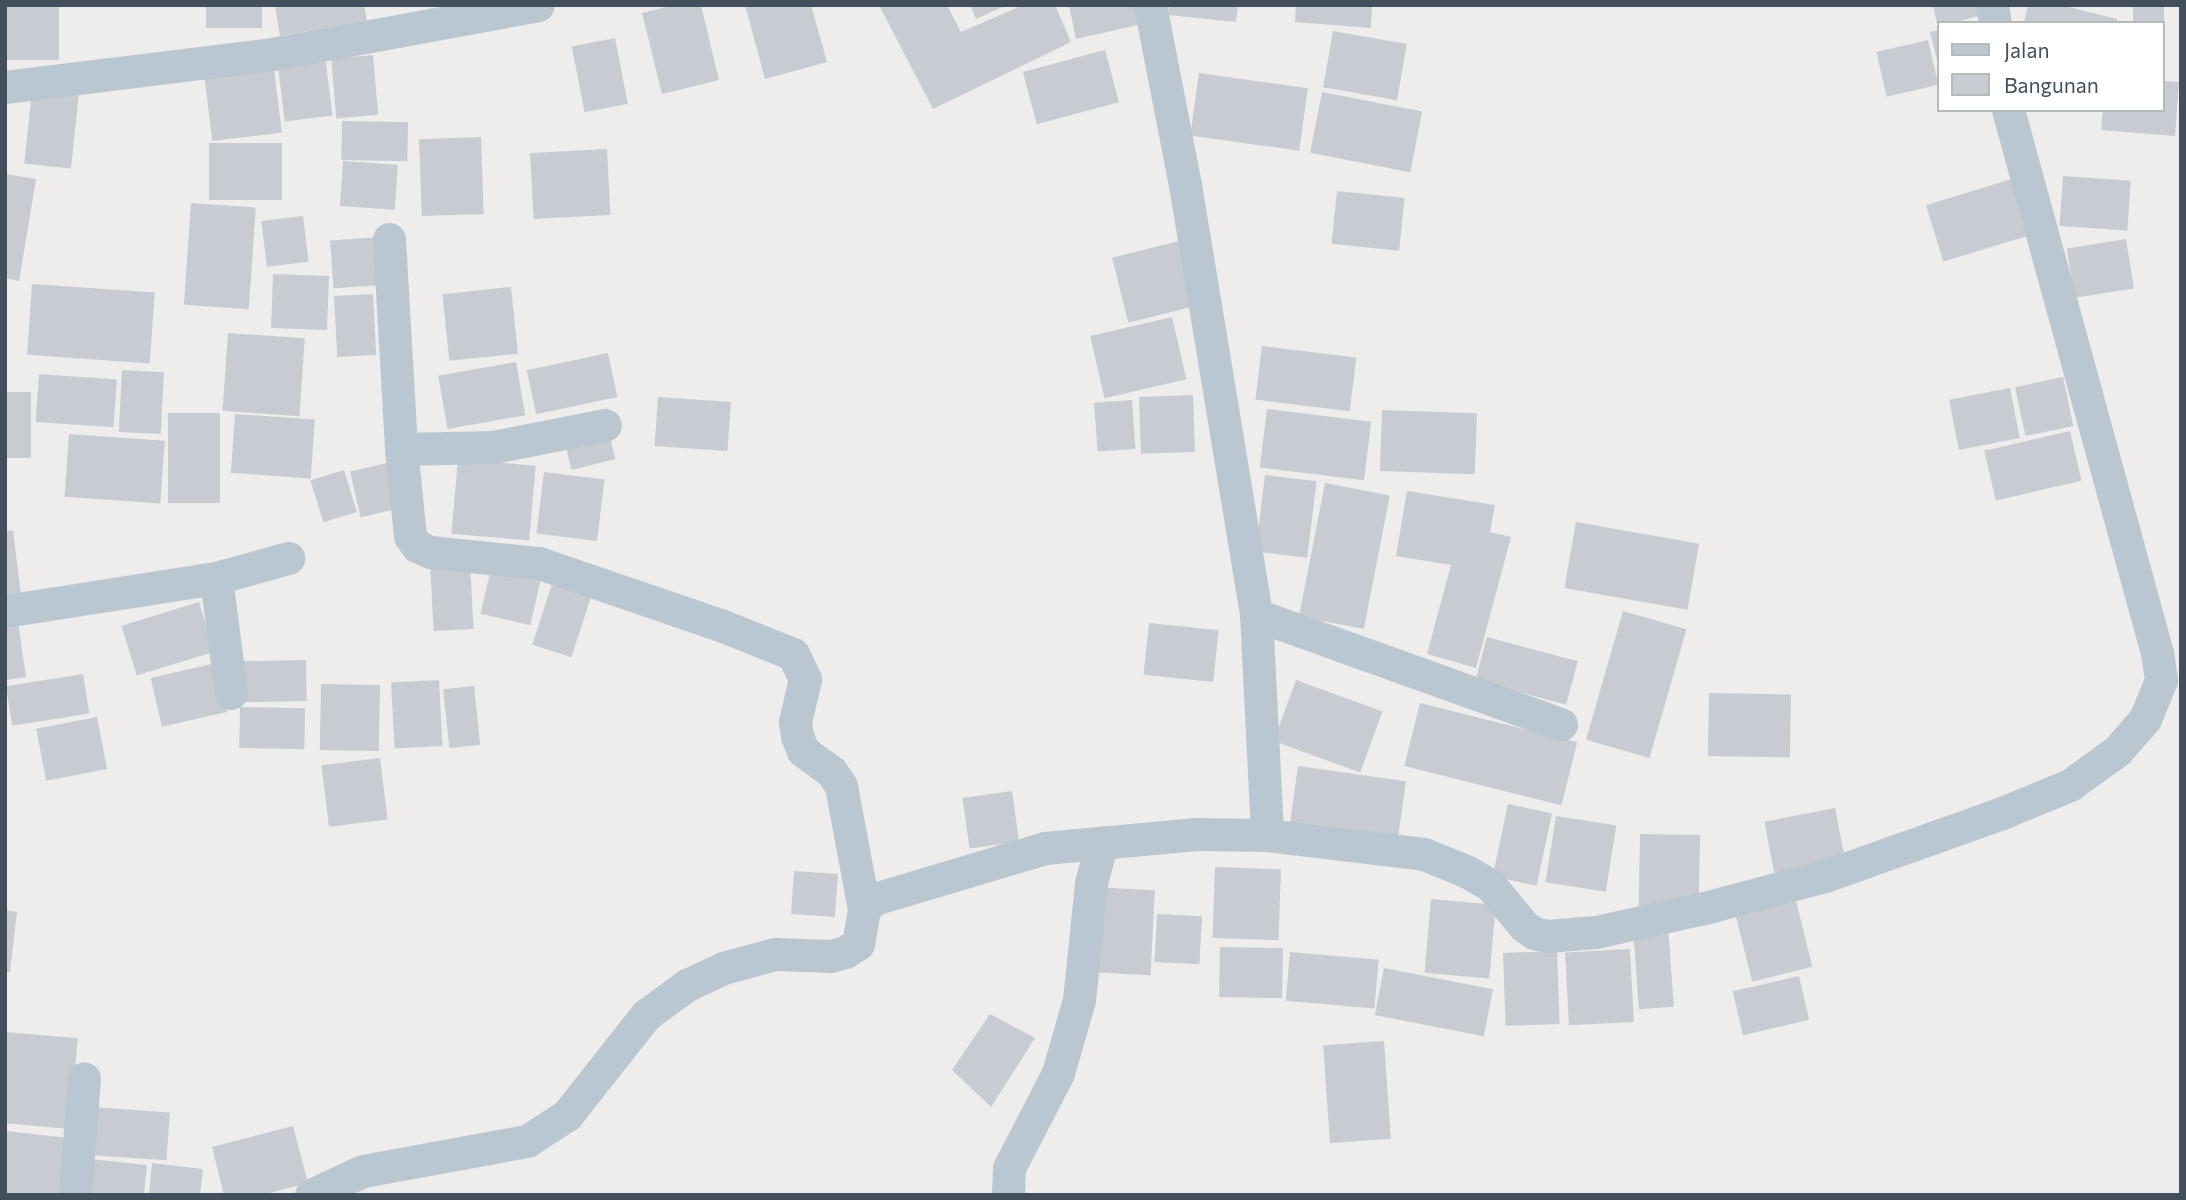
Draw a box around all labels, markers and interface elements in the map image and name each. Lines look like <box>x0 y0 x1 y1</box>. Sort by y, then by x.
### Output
legend <box>1938 21 2165 112</box>
text: Jalan <box>2004 37 2049 62</box>
text: Bangunan <box>2004 72 2099 97</box>

